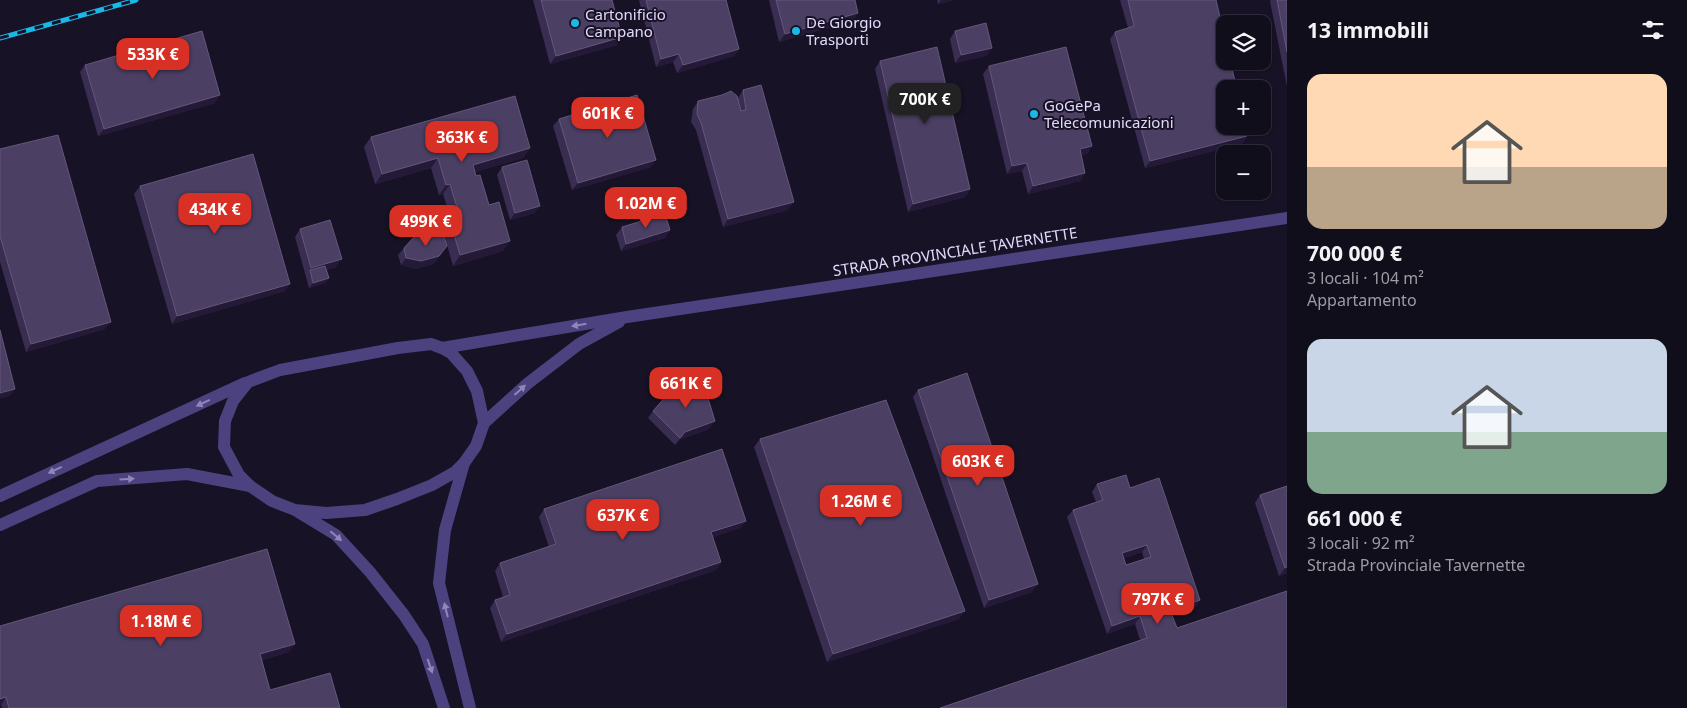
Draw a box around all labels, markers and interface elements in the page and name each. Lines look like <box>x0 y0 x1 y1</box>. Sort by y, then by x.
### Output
place label: Cartonificio Campano <box>585 4 666 41</box>
place label: De Giorgio Trasporti <box>806 12 881 49</box>
map controls <box>1216 15 1271 200</box>
button: layers <box>1216 15 1271 70</box>
text: 13 immobili <box>1307 16 1429 44</box>
icon: filters <box>1639 16 1667 44</box>
marker: Cartonificio Campano <box>569 17 581 29</box>
marker: De Giorgio Trasporti <box>790 25 802 37</box>
pin: 533K € <box>112 38 194 80</box>
text: 533K € <box>127 43 179 65</box>
button: + <box>1216 80 1271 135</box>
pin: 700K € <box>884 82 966 125</box>
text: 700K € <box>899 88 951 110</box>
place label: GoGePa Telecomunicazioni <box>1044 95 1174 132</box>
pin: 601K € <box>567 96 649 139</box>
text: 601K € <box>582 102 634 124</box>
icon: home <box>1442 107 1532 197</box>
marker: GoGePa Telecomunicazioni <box>1028 108 1040 120</box>
pin: 363K € <box>421 120 503 163</box>
text: 363K € <box>436 126 488 148</box>
button: − <box>1216 145 1271 200</box>
pin: 1.02M € <box>600 186 692 229</box>
pin: 434K € <box>174 192 256 235</box>
text: 1.02M € <box>616 192 676 214</box>
text: 434K € <box>189 198 241 220</box>
pin: 499K € <box>385 204 467 247</box>
text: 499K € <box>400 210 452 232</box>
street label: STRADA PROVINCIALE TAVERNETTE <box>831 222 1079 280</box>
text: 700 000 € <box>1307 239 1402 267</box>
text: 3 locali · 104 m² <box>1307 267 1424 289</box>
text: Appartamento <box>1307 289 1417 311</box>
one-way arrow <box>571 322 587 330</box>
pin: 661K € <box>645 366 727 409</box>
text: 661K € <box>660 372 712 394</box>
icon: home <box>1442 372 1532 462</box>
one-way arrow <box>513 384 525 396</box>
one-way arrow <box>196 399 210 407</box>
pin: 603K € <box>937 444 1019 487</box>
text: 603K € <box>952 450 1004 472</box>
one-way arrow <box>48 466 63 475</box>
one-way arrow <box>119 474 135 482</box>
pin: 1.26M € <box>815 484 907 527</box>
text: 1.26M € <box>831 490 891 512</box>
pin: 637K € <box>582 498 664 541</box>
text: 637K € <box>597 504 649 526</box>
text: 661 000 € <box>1307 504 1402 532</box>
one-way arrow <box>329 530 341 542</box>
text: 3 locali · 92 m² <box>1307 532 1415 554</box>
text: Strada Provinciale Tavernette <box>1307 554 1525 576</box>
pin: 797K € <box>1117 582 1199 625</box>
text: 797K € <box>1132 588 1184 610</box>
one-way arrow <box>442 602 450 617</box>
pin: 1.18M € <box>115 604 207 647</box>
text: 1.18M € <box>131 610 191 632</box>
one-way arrow <box>427 659 435 674</box>

